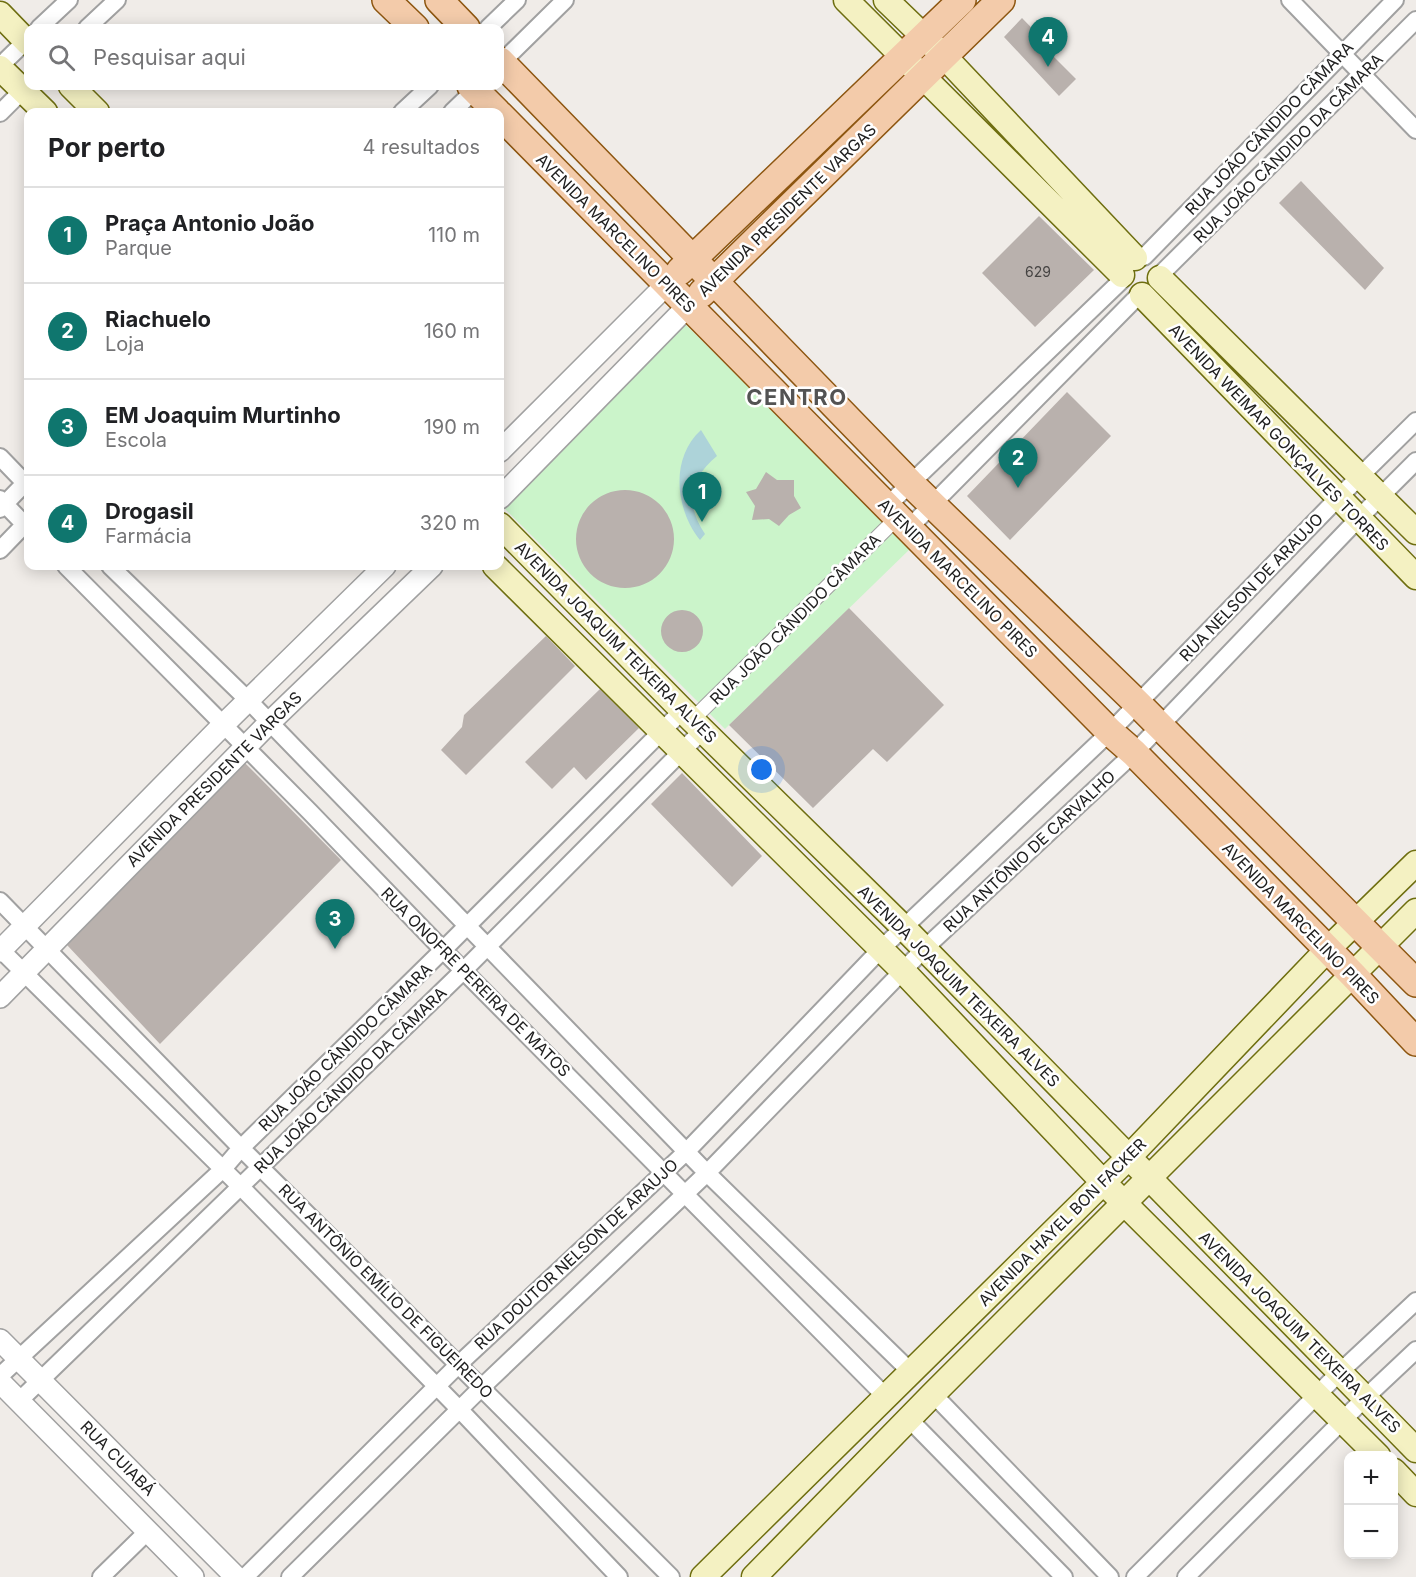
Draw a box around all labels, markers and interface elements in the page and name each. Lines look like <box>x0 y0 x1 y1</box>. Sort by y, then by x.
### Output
pin: 4 <box>1028 17 1068 67</box>
search box <box>24 24 504 90</box>
street label: RUA JOÃO CÂNDIDO CÂMARA <box>1181 37 1357 219</box>
icon: search <box>45 41 78 74</box>
text: Pesquisar aqui <box>93 44 246 70</box>
street label: RUA JOÃO CÂNDIDO DA CÂMARA <box>1189 49 1387 247</box>
street label: AVENIDA PRESIDENTE VARGAS <box>694 119 880 301</box>
text: Por perto <box>48 132 166 163</box>
text: 4 resultados <box>362 135 480 159</box>
street label: AVENIDA MARCELINO PIRES <box>532 149 700 317</box>
text: Praça Antonio João <box>105 210 314 236</box>
text: 1 <box>63 223 72 247</box>
text: 110 m <box>428 223 480 247</box>
text: Parque <box>105 236 172 260</box>
house number: 629 <box>1025 263 1051 280</box>
text: Riachuelo <box>105 306 211 332</box>
text: 2 <box>61 319 74 343</box>
text: 160 m <box>424 319 480 343</box>
street label: AVENIDA WEIMAR GONÇALVES TORRES <box>1165 319 1393 555</box>
text: Loja <box>105 332 144 356</box>
district label: CENTRO <box>746 384 848 410</box>
text: EM Joaquim Murtinho <box>105 402 341 428</box>
text: 3 <box>61 415 74 439</box>
text: 190 m <box>424 415 480 439</box>
text: Escola <box>105 428 167 452</box>
pin: 2 <box>998 438 1038 488</box>
pin: 1 <box>682 472 722 522</box>
street label: AVENIDA MARCELINO PIRES <box>874 494 1042 662</box>
text: Drogasil <box>105 498 194 524</box>
street label: RUA NELSON DE ARAUJO <box>1175 509 1327 665</box>
text: 4 <box>61 511 74 535</box>
text: 320 m <box>420 511 480 535</box>
text: Farmácia <box>105 524 192 548</box>
street label: RUA JOÃO CÂNDIDO CÂMARA <box>705 529 885 709</box>
street label: AVENIDA JOAQUIM TEIXEIRA ALVES <box>511 537 721 747</box>
street label: AVENIDA PRESIDENTE VARGAS <box>122 687 306 871</box>
your location <box>747 755 776 784</box>
street label: RUA ANTÔNIO DE CARVALHO <box>939 766 1119 936</box>
street label: AVENIDA MARCELINO PIRES <box>1218 838 1384 1008</box>
street label: AVENIDA JOAQUIM TEIXEIRA ALVES <box>854 881 1064 1091</box>
street label: RUA ONOFRE PEREIRA DE MATOS <box>377 883 575 1081</box>
pin: 3 <box>316 900 354 949</box>
street label: RUA JOÃO CÂNDIDO CÂMARA <box>254 959 436 1135</box>
street label: RUA JOÃO CÂNDIDO DA CÂMARA <box>250 983 450 1177</box>
street label: AVENIDA HAYEL BON FACKER <box>974 1134 1150 1310</box>
street label: RUA DOUTOR NELSON DE ARAUJO <box>470 1154 682 1354</box>
street label: RUA ANTÔNIO EMÍLIO DE FIGUEIREDO <box>275 1180 497 1402</box>
street label: AVENIDA JOAQUIM TEIXEIRA ALVES <box>1195 1227 1405 1437</box>
street label: RUA CUIABÁ <box>76 1416 160 1500</box>
map controls <box>1344 1451 1398 1559</box>
button: + <box>1344 1451 1398 1505</box>
button: − <box>1344 1505 1398 1559</box>

